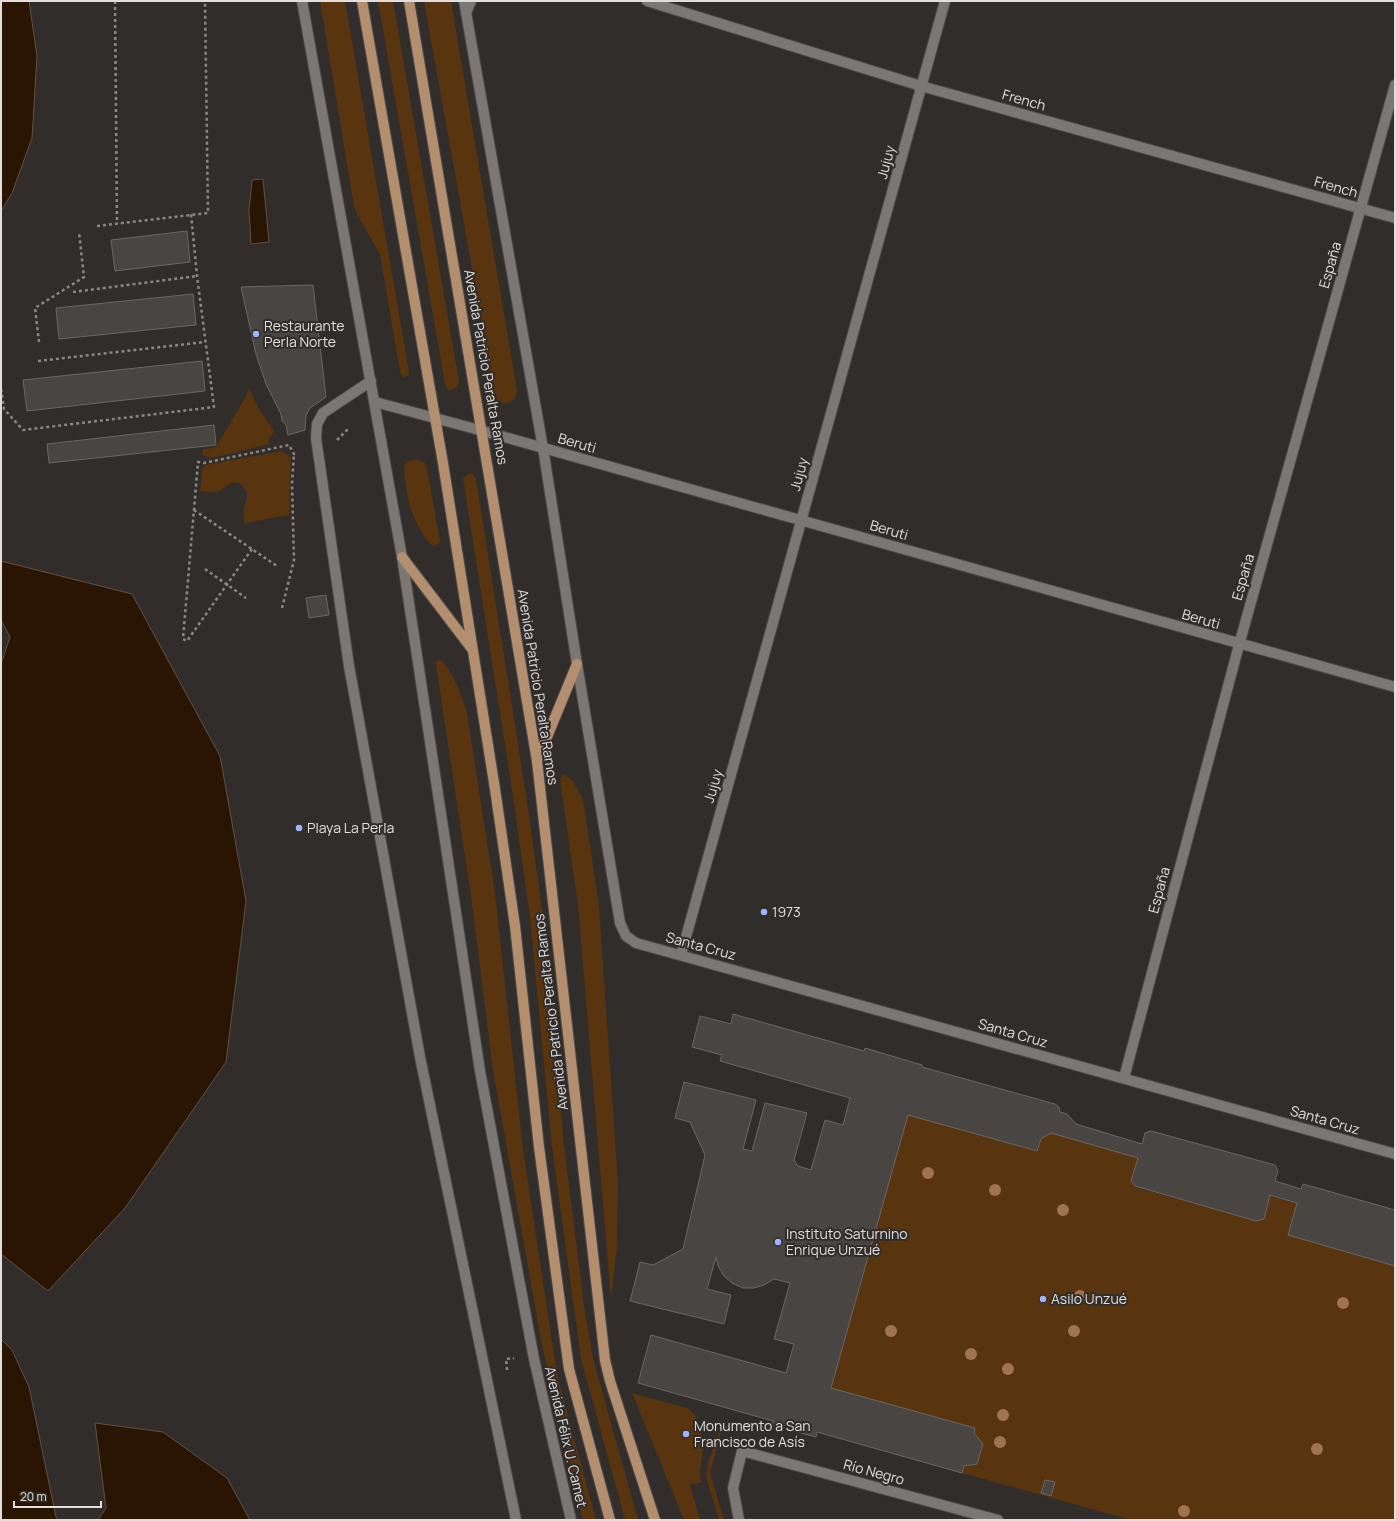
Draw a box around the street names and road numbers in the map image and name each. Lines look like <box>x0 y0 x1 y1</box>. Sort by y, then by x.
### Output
street label: French <box>1000 84 1048 115</box>
street label: Jujuy <box>872 142 899 181</box>
street label: French <box>1312 171 1360 202</box>
street label: España <box>1314 239 1345 290</box>
street label: Avenida Patricio Peralta Ramos <box>460 268 513 466</box>
street label: Beruti <box>556 428 599 457</box>
street label: Jujuy <box>785 454 812 493</box>
street label: Beruti <box>868 515 911 544</box>
street label: España <box>1227 551 1258 602</box>
street label: Avenida Patricio Peralta Ramos <box>514 588 563 786</box>
street label: Beruti <box>1180 604 1223 633</box>
street label: Jujuy <box>699 766 727 805</box>
street label: España <box>1143 864 1174 915</box>
street label: Avenida Patricio Peralta Ramos <box>529 913 572 1111</box>
street label: Santa Cruz <box>664 927 738 964</box>
street label: Santa Cruz <box>976 1014 1050 1052</box>
street label: Santa Cruz <box>1288 1101 1362 1139</box>
street label: Avenida Félix U. Camet <box>541 1364 592 1510</box>
street label: Río Negro <box>842 1454 907 1489</box>

